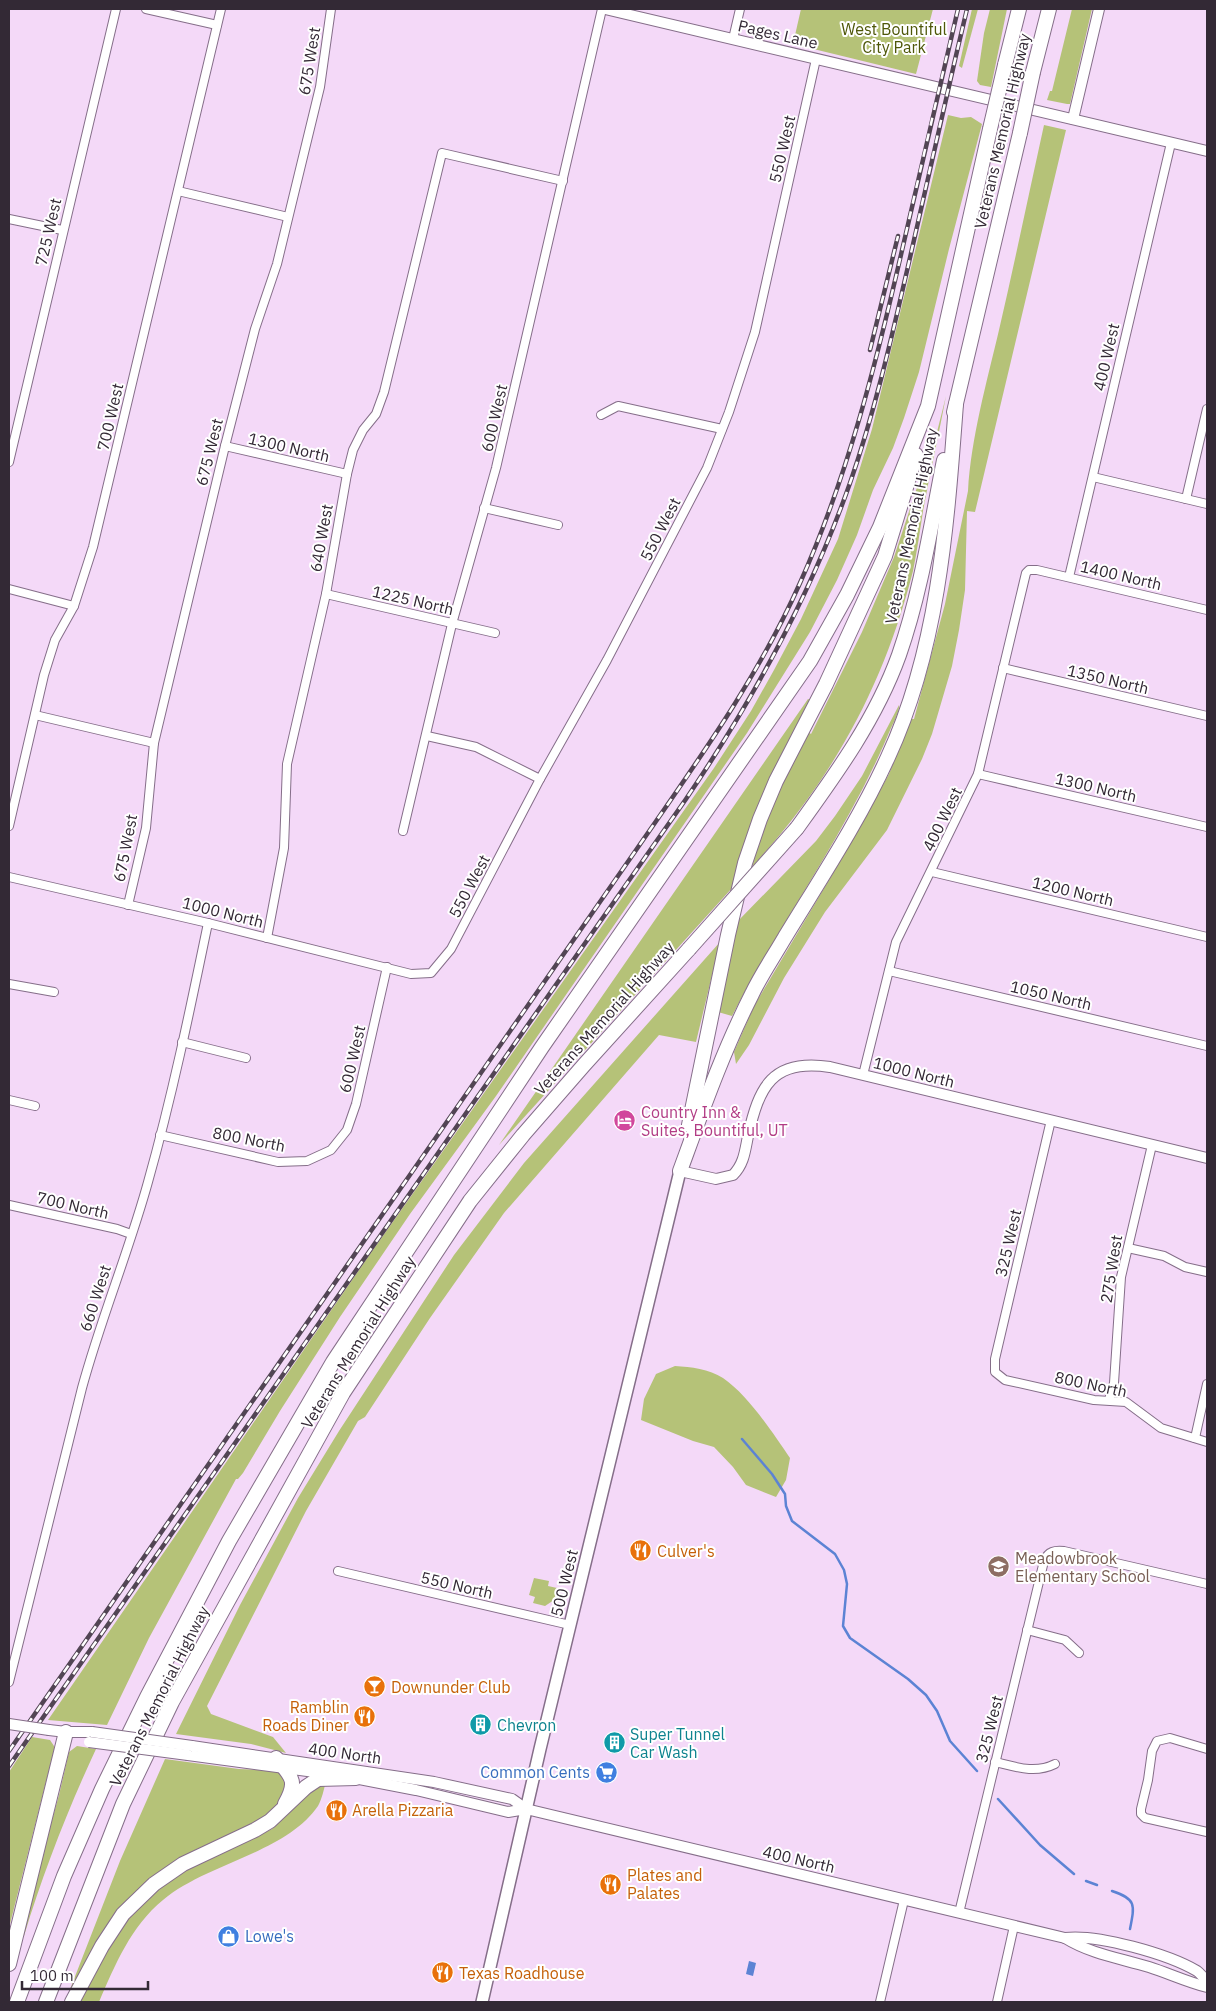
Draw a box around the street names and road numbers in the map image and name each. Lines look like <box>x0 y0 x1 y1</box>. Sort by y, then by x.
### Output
street label: Pages Lane <box>736 15 820 53</box>
street label: 675 West <box>294 26 324 96</box>
street label: Veterans Memorial Highway <box>970 31 1034 231</box>
street label: 550 West <box>765 113 799 185</box>
street label: 725 West <box>31 196 65 268</box>
street label: 400 West <box>1089 321 1123 393</box>
street label: 700 West <box>93 381 127 453</box>
street label: 600 West <box>477 382 511 454</box>
street label: 675 West <box>191 416 227 488</box>
street label: Veterans Memorial Highway <box>880 426 942 626</box>
street label: 1300 North <box>246 428 332 466</box>
street label: 550 West <box>635 494 685 564</box>
street label: 640 West <box>305 502 337 574</box>
street label: 1400 North <box>1078 556 1164 594</box>
street label: 1225 North <box>370 581 456 619</box>
street label: 1350 North <box>1065 660 1151 698</box>
street label: 1300 North <box>1053 768 1139 806</box>
street label: 400 West <box>918 784 966 854</box>
street label: 675 West <box>109 812 141 884</box>
street label: 550 West <box>444 851 494 921</box>
street label: 1200 North <box>1030 872 1116 910</box>
street label: 1000 North <box>180 892 266 932</box>
street label: Veterans Memorial Highway <box>530 937 678 1099</box>
street label: 1050 North <box>1008 976 1094 1014</box>
street label: 600 West <box>335 1023 369 1095</box>
street label: 1000 North <box>871 1052 957 1092</box>
street label: 800 North <box>211 1122 287 1156</box>
street label: 700 North <box>35 1187 111 1223</box>
street label: 325 West <box>991 1207 1025 1279</box>
street label: 275 West <box>1096 1234 1126 1304</box>
street label: Veterans Memorial Highway <box>297 1252 419 1432</box>
street label: 660 West <box>75 1262 115 1334</box>
street label: 800 North <box>1053 1367 1129 1401</box>
street label: 500 West <box>546 1547 582 1619</box>
street label: 550 North <box>419 1567 495 1603</box>
street label: Veterans Memorial Highway <box>105 1602 213 1790</box>
street label: 325 West <box>971 1693 1007 1765</box>
street label: 400 North <box>307 1738 383 1768</box>
street label: 400 North <box>761 1841 837 1877</box>

